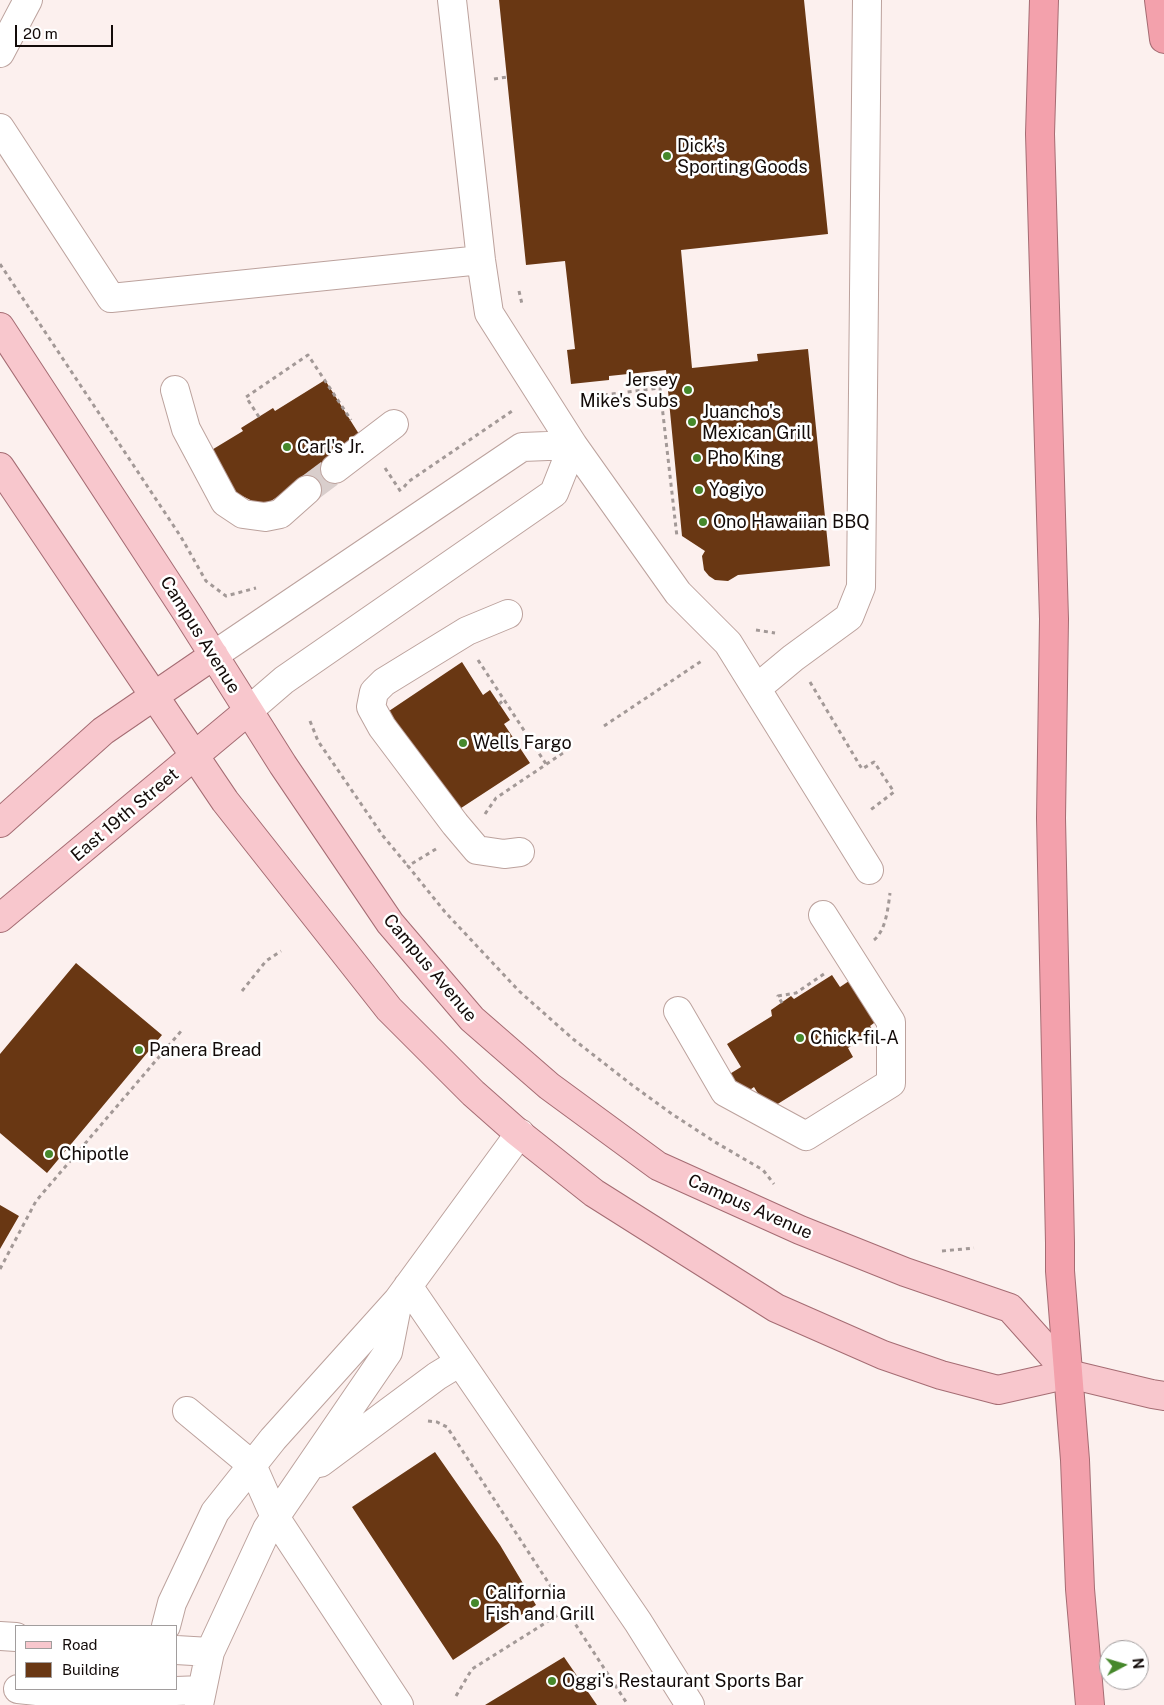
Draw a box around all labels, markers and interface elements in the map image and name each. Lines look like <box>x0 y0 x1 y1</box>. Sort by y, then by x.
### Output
scale bar <box>18 15 115 47</box>
text: 20 m <box>23 25 58 42</box>
place label: Dick's Sporting Goods <box>677 135 808 178</box>
marker: Dick's Sporting Goods <box>661 150 673 162</box>
place label: Jersey Mike's Subs <box>580 369 678 412</box>
marker: Jersey Mike's Subs <box>682 384 694 396</box>
place label: Juancho's Mexican Grill <box>702 401 812 444</box>
marker: Juancho's Mexican Grill <box>686 416 698 428</box>
place label: Carl's Jr. <box>297 436 364 458</box>
marker: Carl's Jr. <box>281 441 293 453</box>
place label: Pho King <box>707 447 782 469</box>
marker: Pho King <box>691 452 703 464</box>
place label: Yogiyo <box>709 479 764 501</box>
marker: Yogiyo <box>693 484 705 496</box>
place label: Ono Hawaiian BBQ <box>713 511 870 533</box>
marker: Ono Hawaiian BBQ <box>697 516 709 528</box>
street label: Campus Avenue <box>155 572 245 698</box>
place label: Wells Fargo <box>473 732 572 754</box>
marker: Wells Fargo <box>457 737 469 749</box>
street label: East 19th Street <box>67 764 183 866</box>
street label: Campus Avenue <box>379 910 481 1026</box>
place label: Chick-fil-A <box>810 1027 899 1049</box>
marker: Chick-fil-A <box>794 1032 806 1044</box>
place label: Panera Bread <box>149 1039 262 1061</box>
marker: Panera Bread <box>133 1044 145 1056</box>
place label: Chipotle <box>59 1143 129 1165</box>
marker: Chipotle <box>43 1148 55 1160</box>
street label: Campus Avenue <box>684 1170 816 1244</box>
place label: California Fish and Grill <box>485 1582 595 1625</box>
marker: California Fish and Grill <box>469 1597 481 1609</box>
legend <box>15 1625 178 1690</box>
text: Road <box>62 1636 98 1653</box>
north arrow <box>1099 1640 1149 1690</box>
text: N <box>1129 1657 1146 1670</box>
text: Building <box>62 1661 120 1678</box>
place label: Oggi's Restaurant Sports Bar <box>562 1670 804 1692</box>
marker: Oggi's Restaurant Sports Bar <box>546 1675 558 1687</box>

